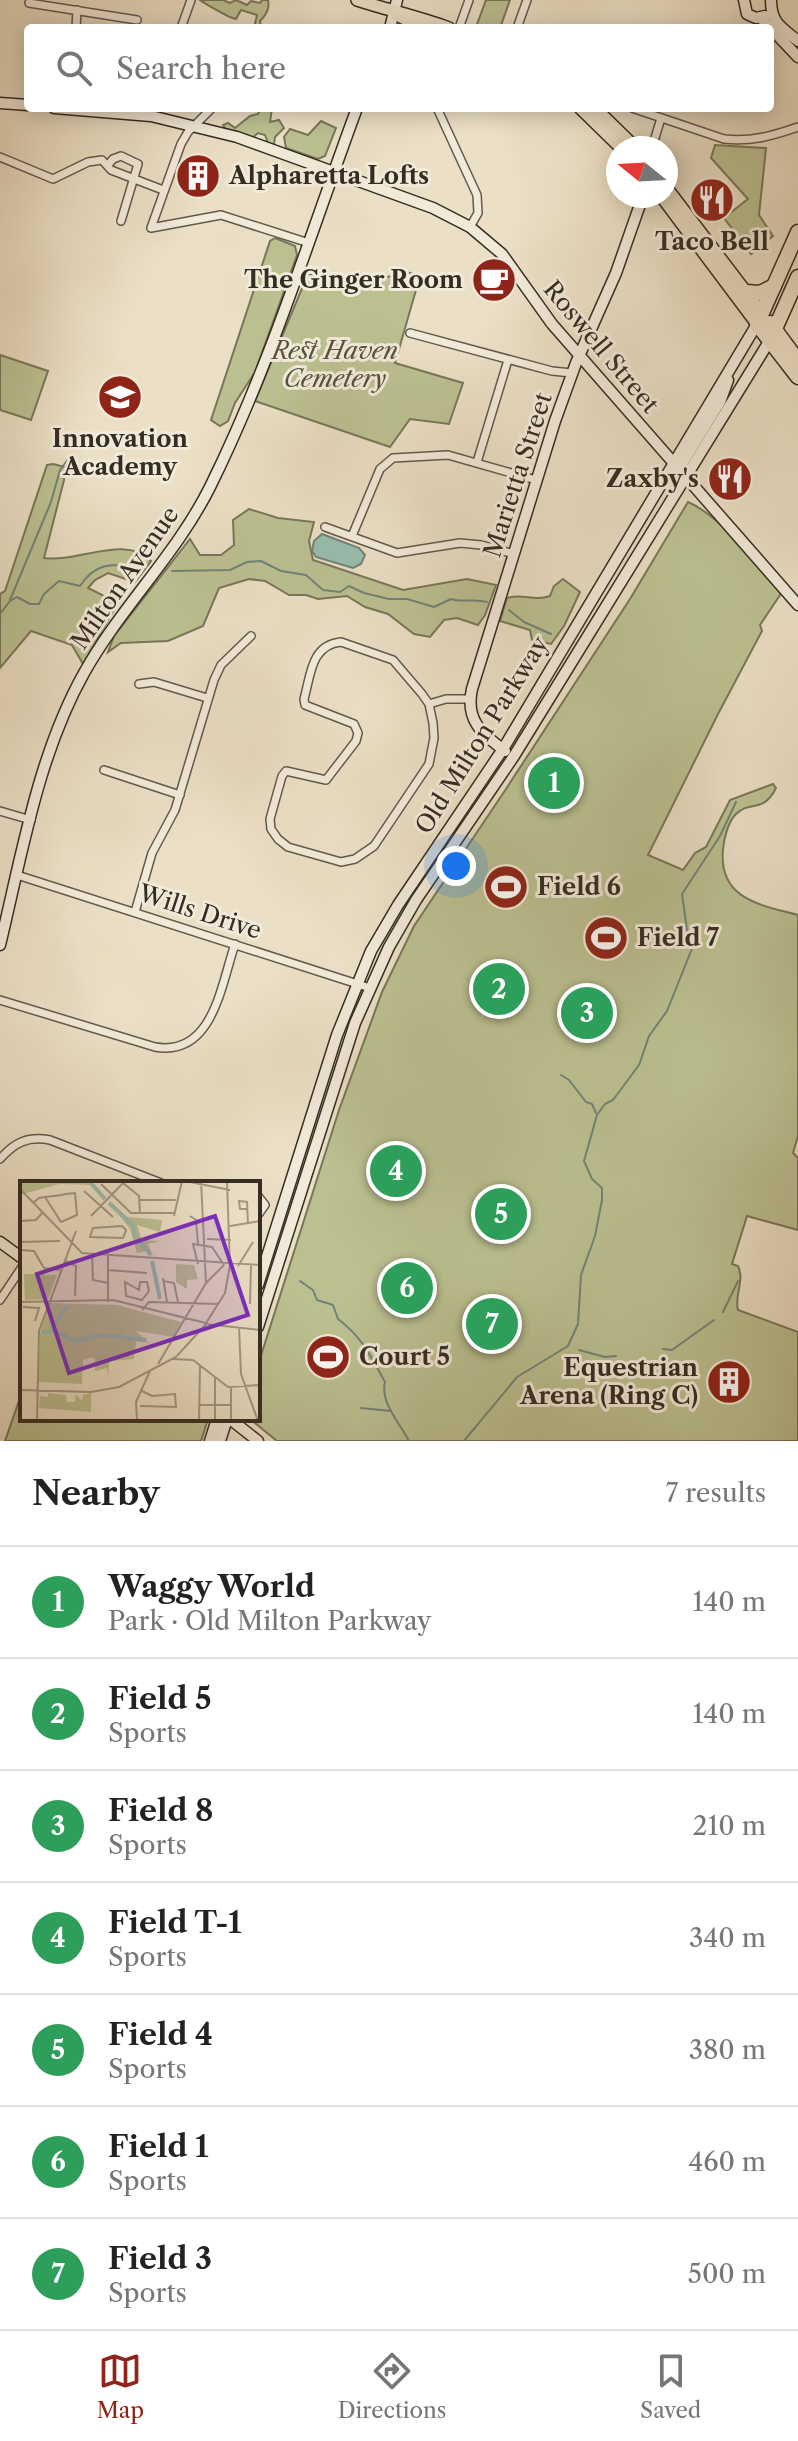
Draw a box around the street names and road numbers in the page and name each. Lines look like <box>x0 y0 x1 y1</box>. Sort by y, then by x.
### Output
street label: Roswell Street <box>538 275 665 419</box>
street label: Marietta Street <box>477 388 558 561</box>
street label: Milton Avenue <box>65 501 185 655</box>
street label: Old Milton Parkway <box>409 630 554 839</box>
street label: Wills Drive <box>134 878 265 945</box>

